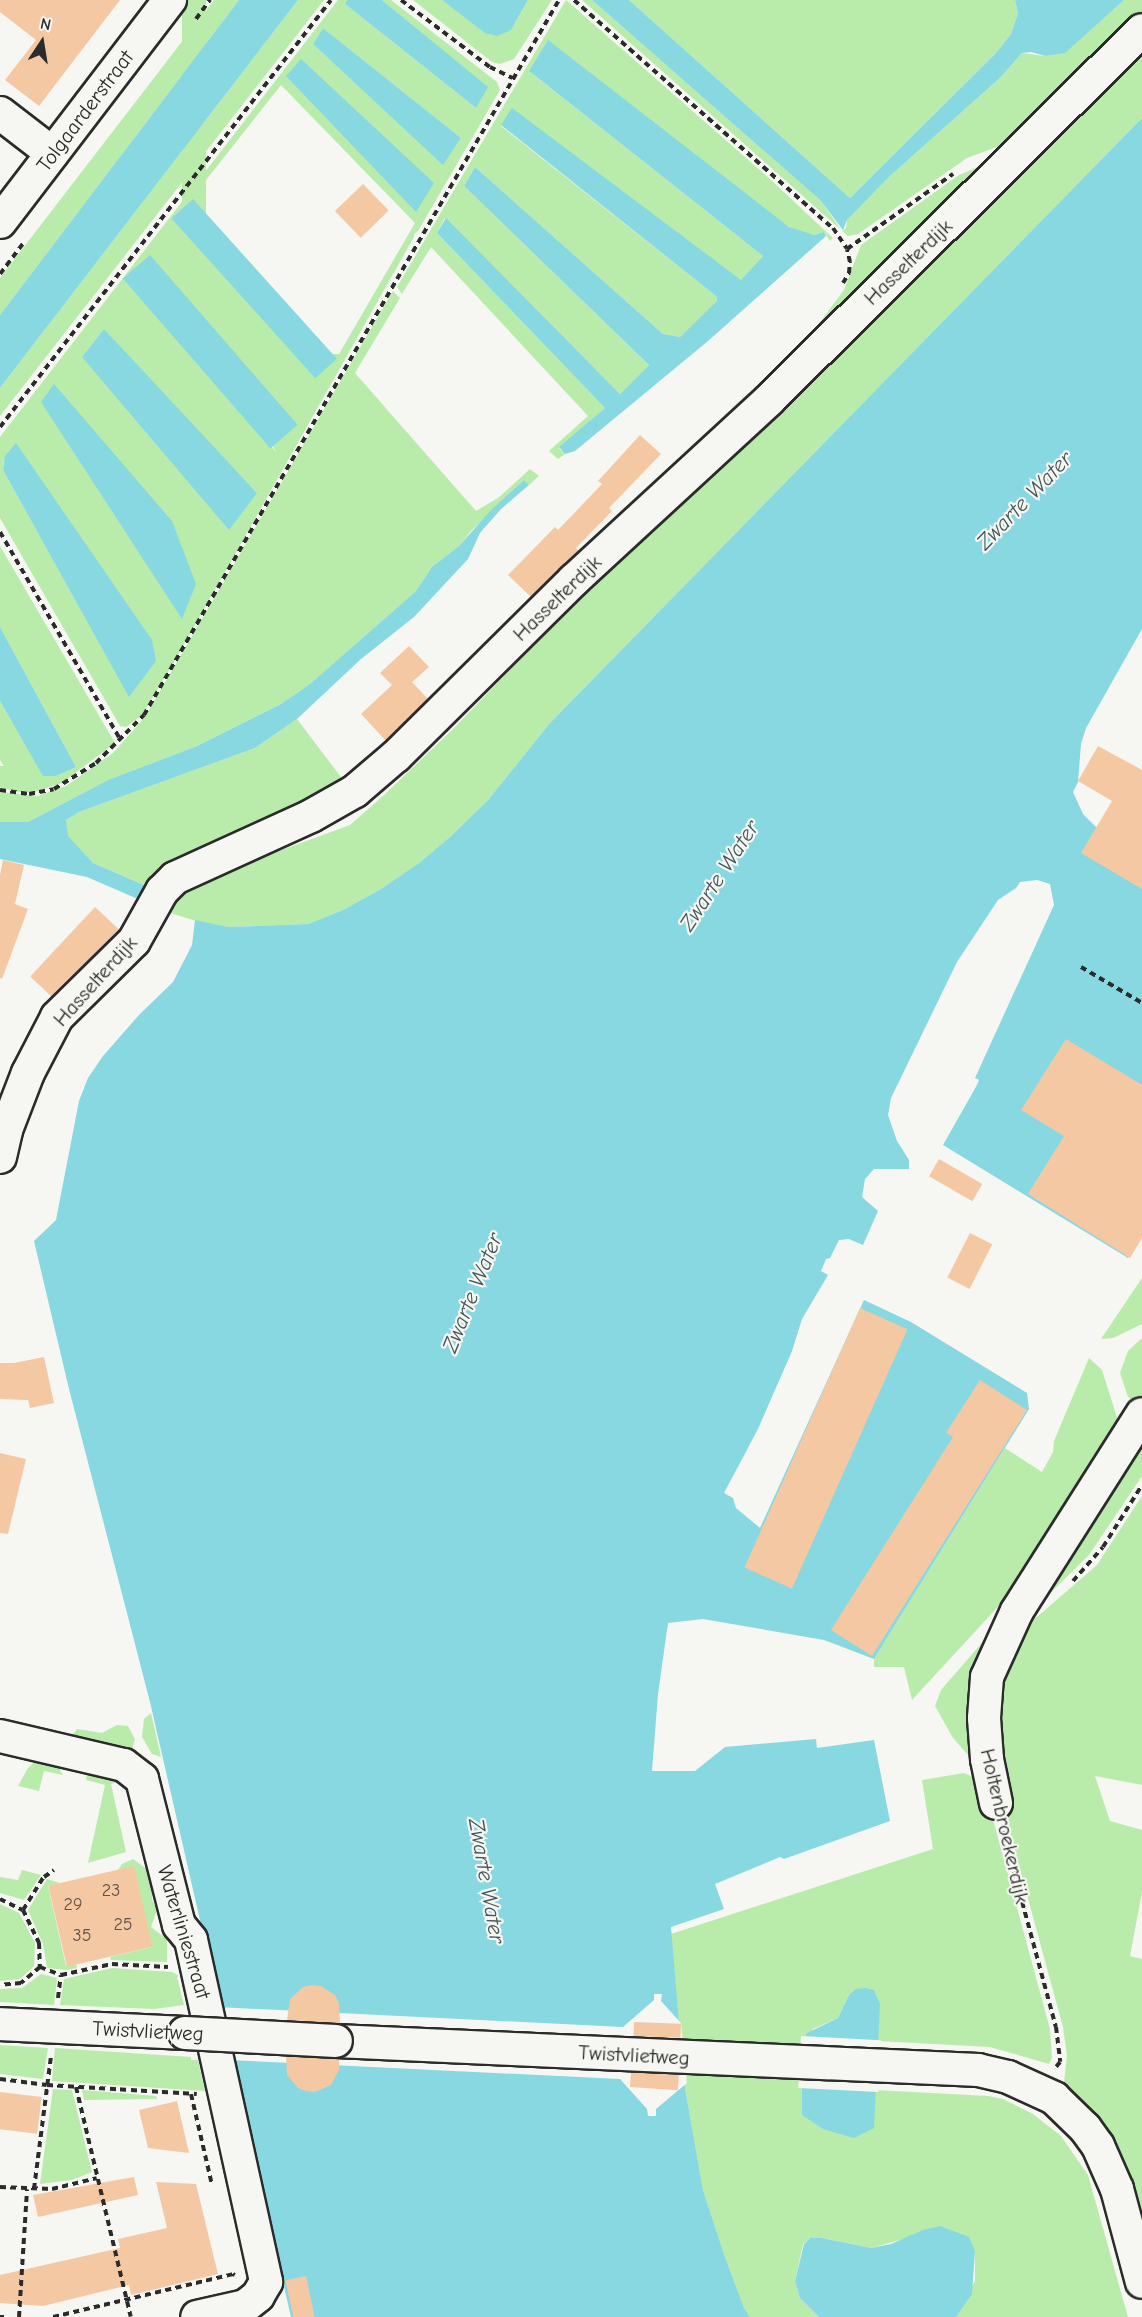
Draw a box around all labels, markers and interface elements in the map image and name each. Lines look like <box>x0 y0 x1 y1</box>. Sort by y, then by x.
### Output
north arrow <box>12 12 72 72</box>
text: N <box>39 15 53 34</box>
street label: Tolgaarderstraat <box>31 45 139 177</box>
street label: Hasselterdijk <box>859 214 957 310</box>
water label: Zwarte Water <box>972 446 1078 556</box>
street label: Hasselterdijk <box>508 550 606 646</box>
water label: Zwarte Water <box>674 816 766 936</box>
street label: Hasselterdijk <box>48 931 142 1031</box>
water label: Zwarte Water <box>437 1229 509 1357</box>
street label: Holtenbroekerdijk <box>975 1746 1035 1906</box>
water label: Zwarte Water <box>462 1816 510 1946</box>
street label: Waterliniestraat <box>152 1862 216 2002</box>
house number: 23 <box>102 1880 120 1902</box>
house number: 29 <box>64 1894 82 1916</box>
house number: 25 <box>113 1914 133 1936</box>
house number: 35 <box>73 1925 91 1947</box>
street label: Twistvlietweg <box>92 2015 204 2047</box>
street label: Twistvlietweg <box>578 2039 690 2071</box>

